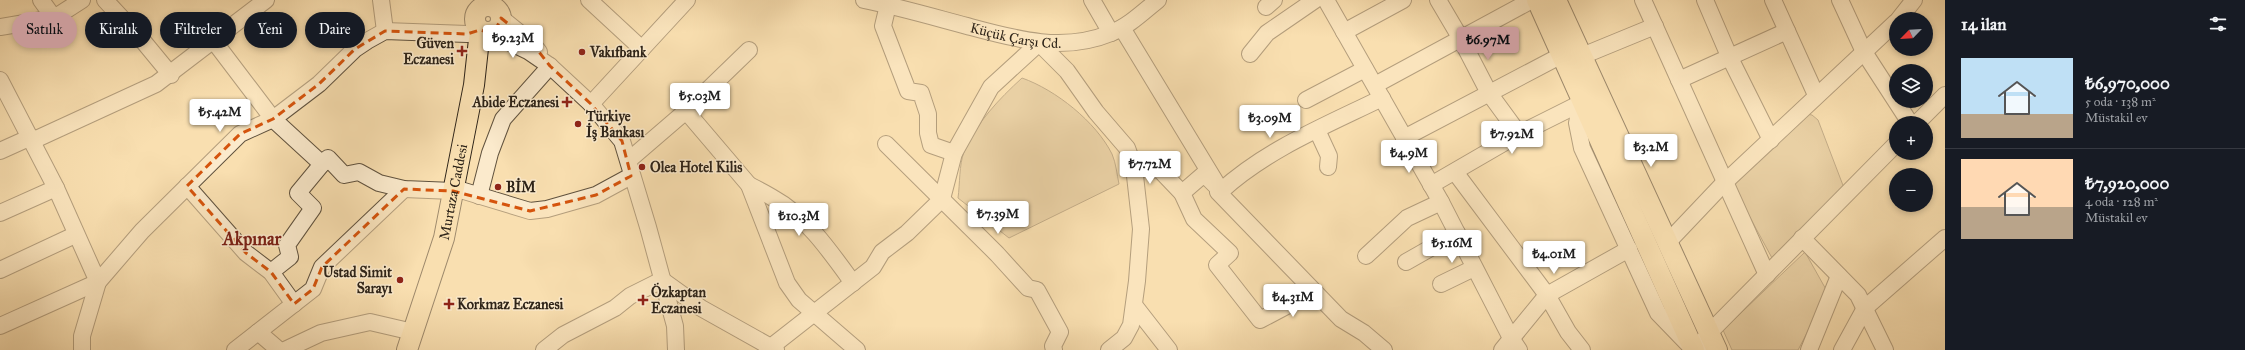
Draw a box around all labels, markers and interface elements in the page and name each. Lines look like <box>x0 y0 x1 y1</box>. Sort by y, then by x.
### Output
chip: Satılık <box>12 12 77 48</box>
chip: Kiralık <box>85 12 152 48</box>
chip: Filtreler <box>160 12 236 48</box>
chip: Yeni <box>244 12 297 48</box>
chip: Daire <box>305 12 365 48</box>
north arrow <box>1889 12 1933 56</box>
map controls <box>1889 12 1933 212</box>
icon: filters <box>2207 13 2229 35</box>
text: 14 ilan <box>1961 14 2007 35</box>
street label: Küçük Çarşı Cd. <box>968 19 1061 52</box>
pin: ₺9.23M <box>480 25 546 59</box>
pin: ₺6.97M <box>1455 27 1521 61</box>
text: ₺9.23M <box>492 30 534 46</box>
text: ₺6.97M <box>1466 32 1510 48</box>
place label: Güven Eczanesi <box>403 35 454 68</box>
place label: Vakıfbank <box>589 44 647 61</box>
marker: Güven Eczanesi <box>457 46 467 56</box>
marker: Vakıfbank <box>577 47 587 57</box>
button: layers <box>1889 64 1933 108</box>
text: ₺6,970,000 <box>2085 73 2170 94</box>
icon: home <box>1993 74 2041 122</box>
pin: ₺5.03M <box>667 83 733 117</box>
text: ₺5.03M <box>679 88 721 104</box>
place label: Abide Eczanesi <box>471 94 559 111</box>
text: 5 oda · 138 m² <box>2085 94 2156 110</box>
marker: Abide Eczanesi <box>562 97 572 107</box>
pin: ₺5.42M <box>187 99 253 133</box>
text: ₺5.42M <box>198 104 242 120</box>
pin: ₺3.09M <box>1237 105 1303 139</box>
place label: Türkiye İş Bankası <box>585 108 644 142</box>
text: ₺3.09M <box>1248 110 1292 126</box>
text: Müstakil ev <box>2085 110 2148 126</box>
button: + <box>1889 116 1933 160</box>
marker: Türkiye İş Bankası <box>573 119 583 129</box>
pin: ₺7.92M <box>1479 121 1545 155</box>
text: ₺7.92M <box>1490 126 1534 142</box>
pin: ₺3.2M <box>1623 134 1679 168</box>
text: ₺3.2M <box>1633 139 1669 155</box>
pin: ₺4.9M <box>1381 140 1437 174</box>
street label: Murtaza Caddesi <box>436 142 471 241</box>
text: ₺4.9M <box>1390 145 1428 161</box>
pin: ₺7.72M <box>1117 151 1183 185</box>
text: ₺7.72M <box>1129 156 1171 172</box>
place label: Olea Hotel Kilis <box>650 159 742 176</box>
marker: Olea Hotel Kilis <box>637 162 647 172</box>
button: − <box>1889 168 1933 212</box>
text: ₺7,920,000 <box>2085 173 2169 194</box>
icon: home <box>1993 175 2041 223</box>
place label: BİM <box>506 177 536 196</box>
marker: BİM <box>493 182 503 192</box>
text: 4 oda · 128 m² <box>2085 194 2158 210</box>
pin: ₺7.39M <box>965 201 1031 235</box>
pin: ₺10.3M <box>766 203 832 237</box>
text: ₺7.39M <box>977 206 1019 222</box>
text: ₺10.3M <box>778 208 820 224</box>
text: Müstakil ev <box>2085 210 2148 226</box>
district label: Akpınar <box>222 228 283 251</box>
pin: ₺5.16M <box>1419 230 1485 264</box>
text: ₺5.16M <box>1431 235 1473 251</box>
pin: ₺4.01M <box>1521 241 1587 275</box>
text: ₺4.01M <box>1532 246 1576 262</box>
place label: Ustad Simit Sarayı <box>323 264 392 298</box>
marker: Ustad Simit Sarayı <box>395 275 405 285</box>
place label: Özkaptan Eczanesi <box>651 282 706 317</box>
pin: ₺4.31M <box>1260 284 1326 318</box>
text: ₺4.31M <box>1272 289 1314 305</box>
marker: Özkaptan Eczanesi <box>638 295 648 305</box>
place label: Korkmaz Eczanesi <box>457 296 563 313</box>
marker: Korkmaz Eczanesi <box>444 299 454 309</box>

